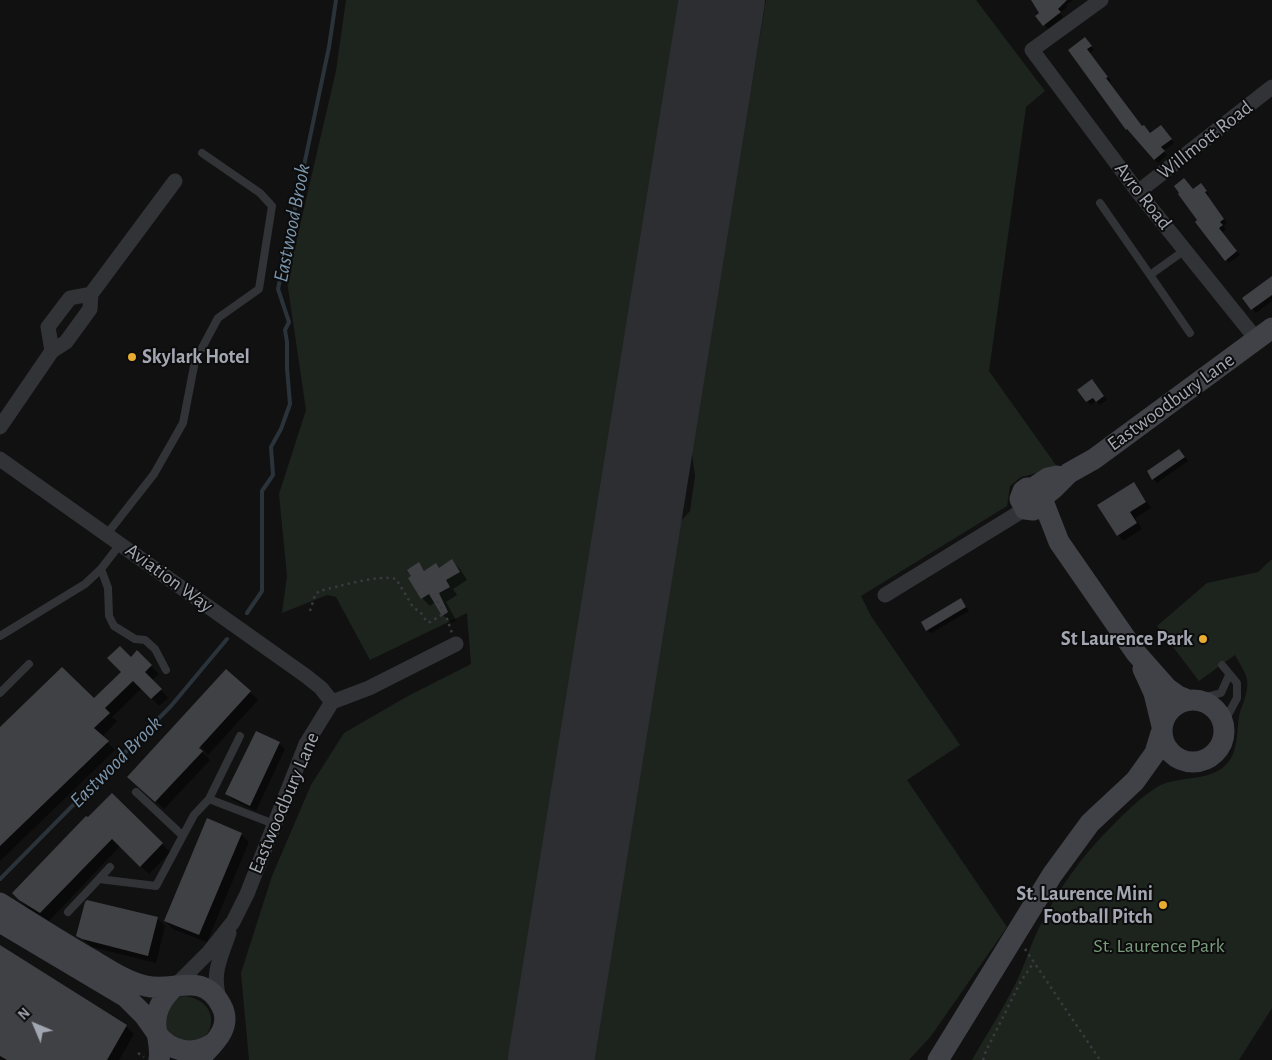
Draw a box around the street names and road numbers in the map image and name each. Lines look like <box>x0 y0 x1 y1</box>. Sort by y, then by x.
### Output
street label: Willmott Road <box>1153 95 1257 185</box>
street label: Avro Road <box>1109 157 1177 235</box>
street label: Eastwoodbury Lane <box>1103 348 1239 456</box>
street label: Aviation Way <box>120 538 218 618</box>
street label: Eastwoodbury Lane <box>243 729 325 877</box>

